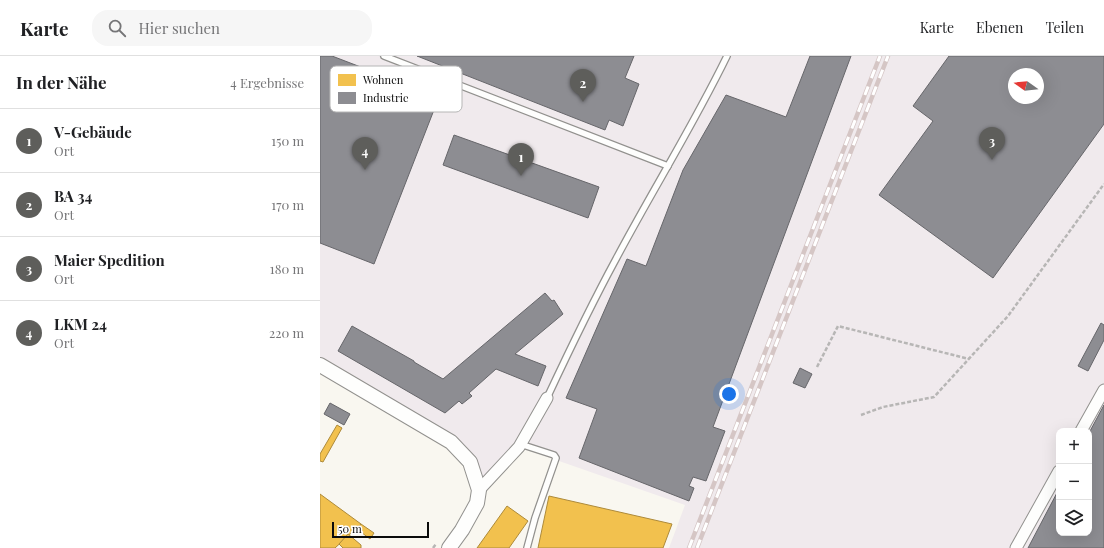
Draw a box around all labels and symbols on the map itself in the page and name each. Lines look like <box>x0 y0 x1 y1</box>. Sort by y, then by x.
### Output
legend <box>330 66 462 112</box>
north arrow <box>1008 68 1044 104</box>
pin: 2 <box>570 69 596 102</box>
text: Wohnen <box>362 72 404 87</box>
text: Industrie <box>363 90 409 105</box>
pin: 3 <box>979 127 1005 160</box>
pin: 4 <box>352 137 378 170</box>
pin: 1 <box>508 143 534 176</box>
your location <box>719 384 739 404</box>
scale bar <box>332 520 429 539</box>

